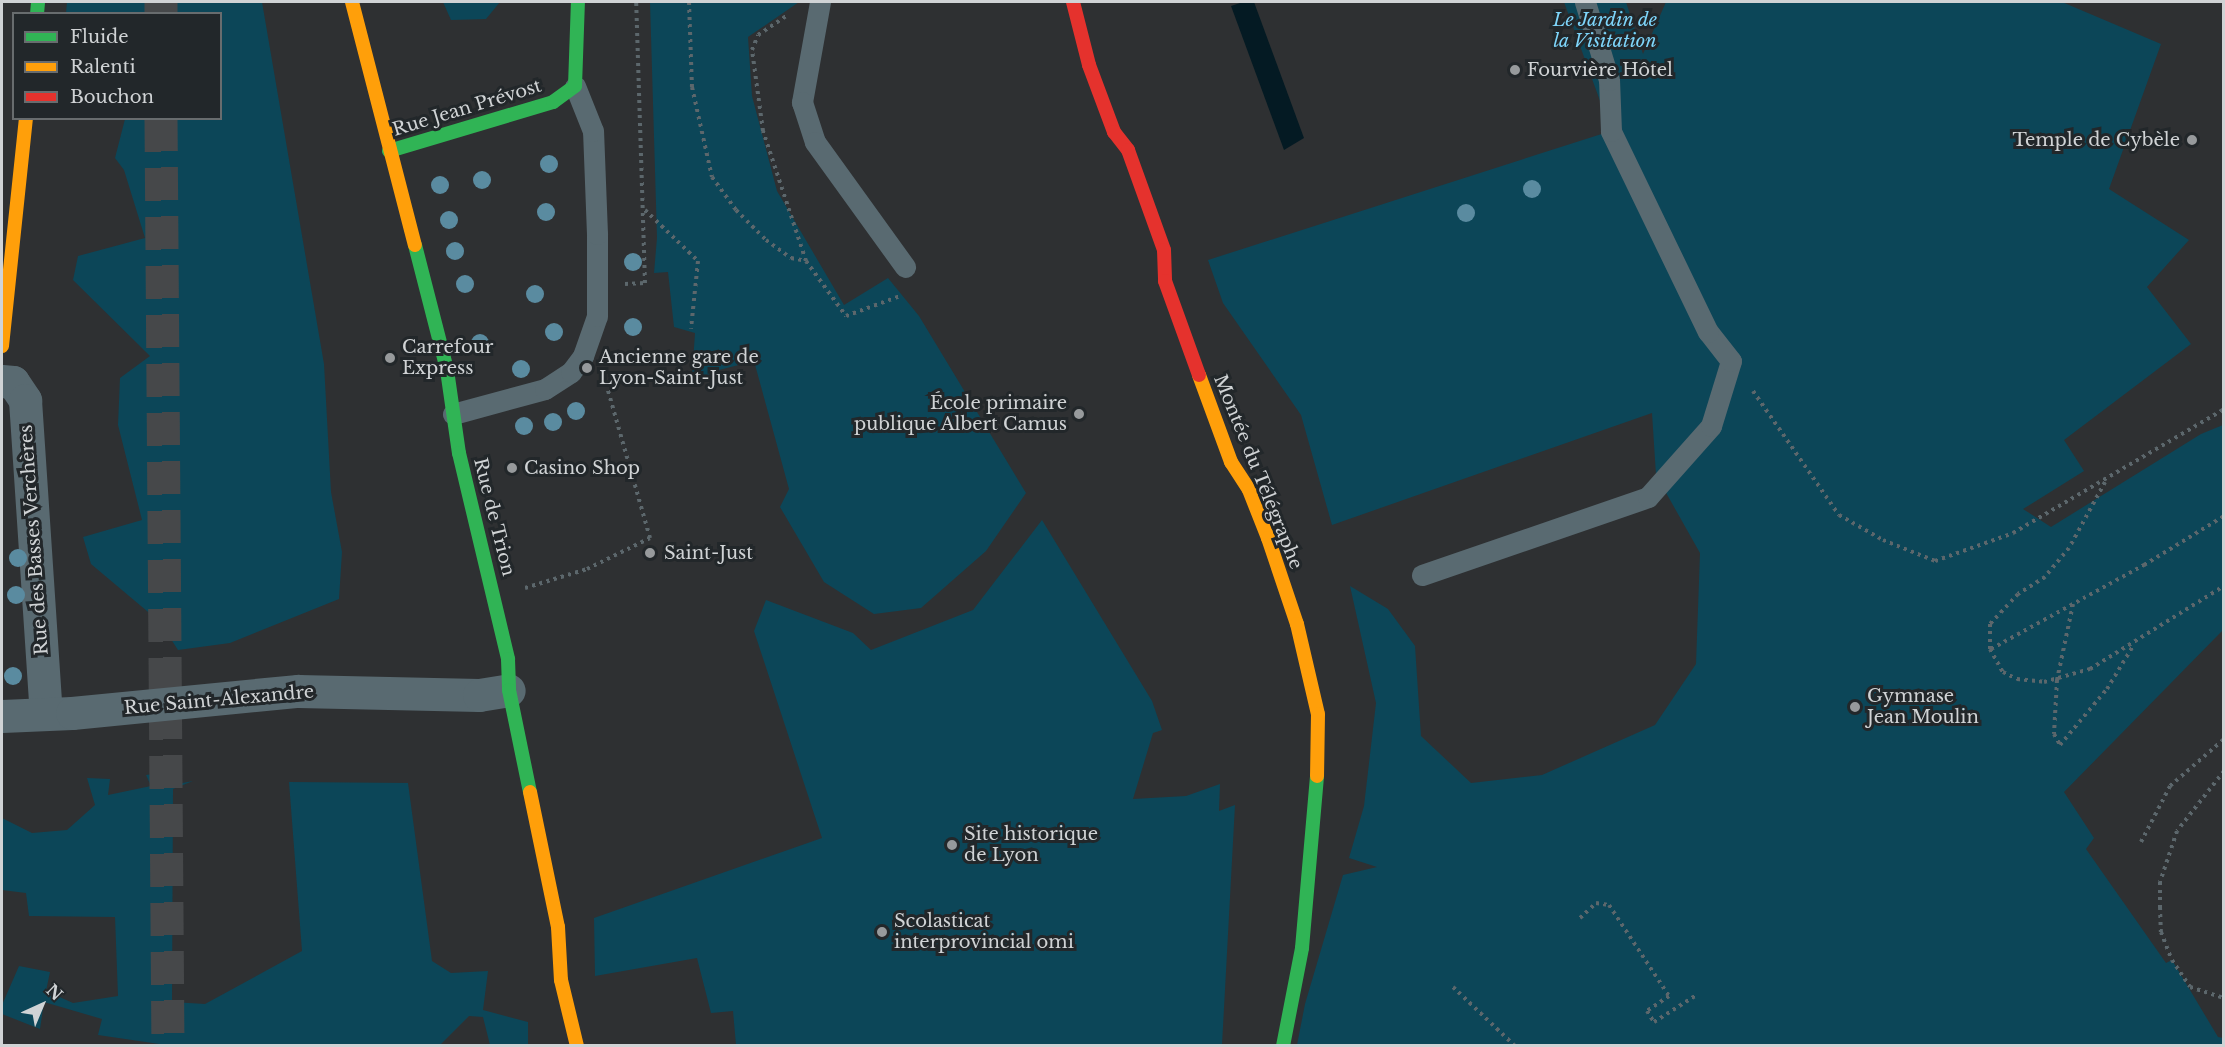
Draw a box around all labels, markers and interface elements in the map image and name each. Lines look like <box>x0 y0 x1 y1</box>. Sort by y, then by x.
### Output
park label: Le Jardin de la Visitation <box>1552 10 1658 52</box>
legend <box>12 12 222 120</box>
text: Fluide <box>70 26 129 48</box>
text: Ralenti <box>70 56 136 78</box>
place label: Fourvière Hôtel <box>1527 59 1673 81</box>
marker: Fourvière Hôtel <box>1508 63 1522 77</box>
street label: Rue Jean Prévost <box>390 75 544 141</box>
text: Bouchon <box>70 86 154 108</box>
place label: Temple de Cybèle <box>2012 129 2180 151</box>
marker: Temple de Cybèle <box>2185 133 2199 147</box>
place label: Carrefour Express <box>402 337 493 380</box>
place label: Ancienne gare de Lyon-Saint-Just <box>599 347 759 389</box>
marker: Carrefour Express <box>383 351 397 365</box>
marker: Ancienne gare de Lyon-Saint-Just <box>580 361 594 375</box>
street label: Montée du Télégraphe <box>1209 371 1307 573</box>
place label: École primaire publique Albert Camus <box>853 393 1067 436</box>
marker: École primaire publique Albert Camus <box>1072 407 1086 421</box>
street label: Rue des Basses Verchères <box>15 424 53 656</box>
street label: Rue de Trion <box>469 455 519 579</box>
place label: Casino Shop <box>524 457 640 479</box>
marker: Casino Shop <box>505 461 519 475</box>
place label: Saint-Just <box>664 542 753 564</box>
marker: Saint-Just <box>641 544 659 562</box>
street label: Rue Saint-Alexandre <box>123 681 315 719</box>
place label: Gymnase Jean Moulin <box>1867 686 1979 728</box>
marker: Gymnase Jean Moulin <box>1848 700 1862 714</box>
place label: Site historique de Lyon <box>964 824 1098 866</box>
marker: Site historique de Lyon <box>945 838 959 852</box>
place label: Scolasticat interprovincial omi <box>894 911 1074 954</box>
marker: Scolasticat interprovincial omi <box>875 925 889 939</box>
north arrow <box>12 975 72 1035</box>
text: N <box>42 980 67 1004</box>

